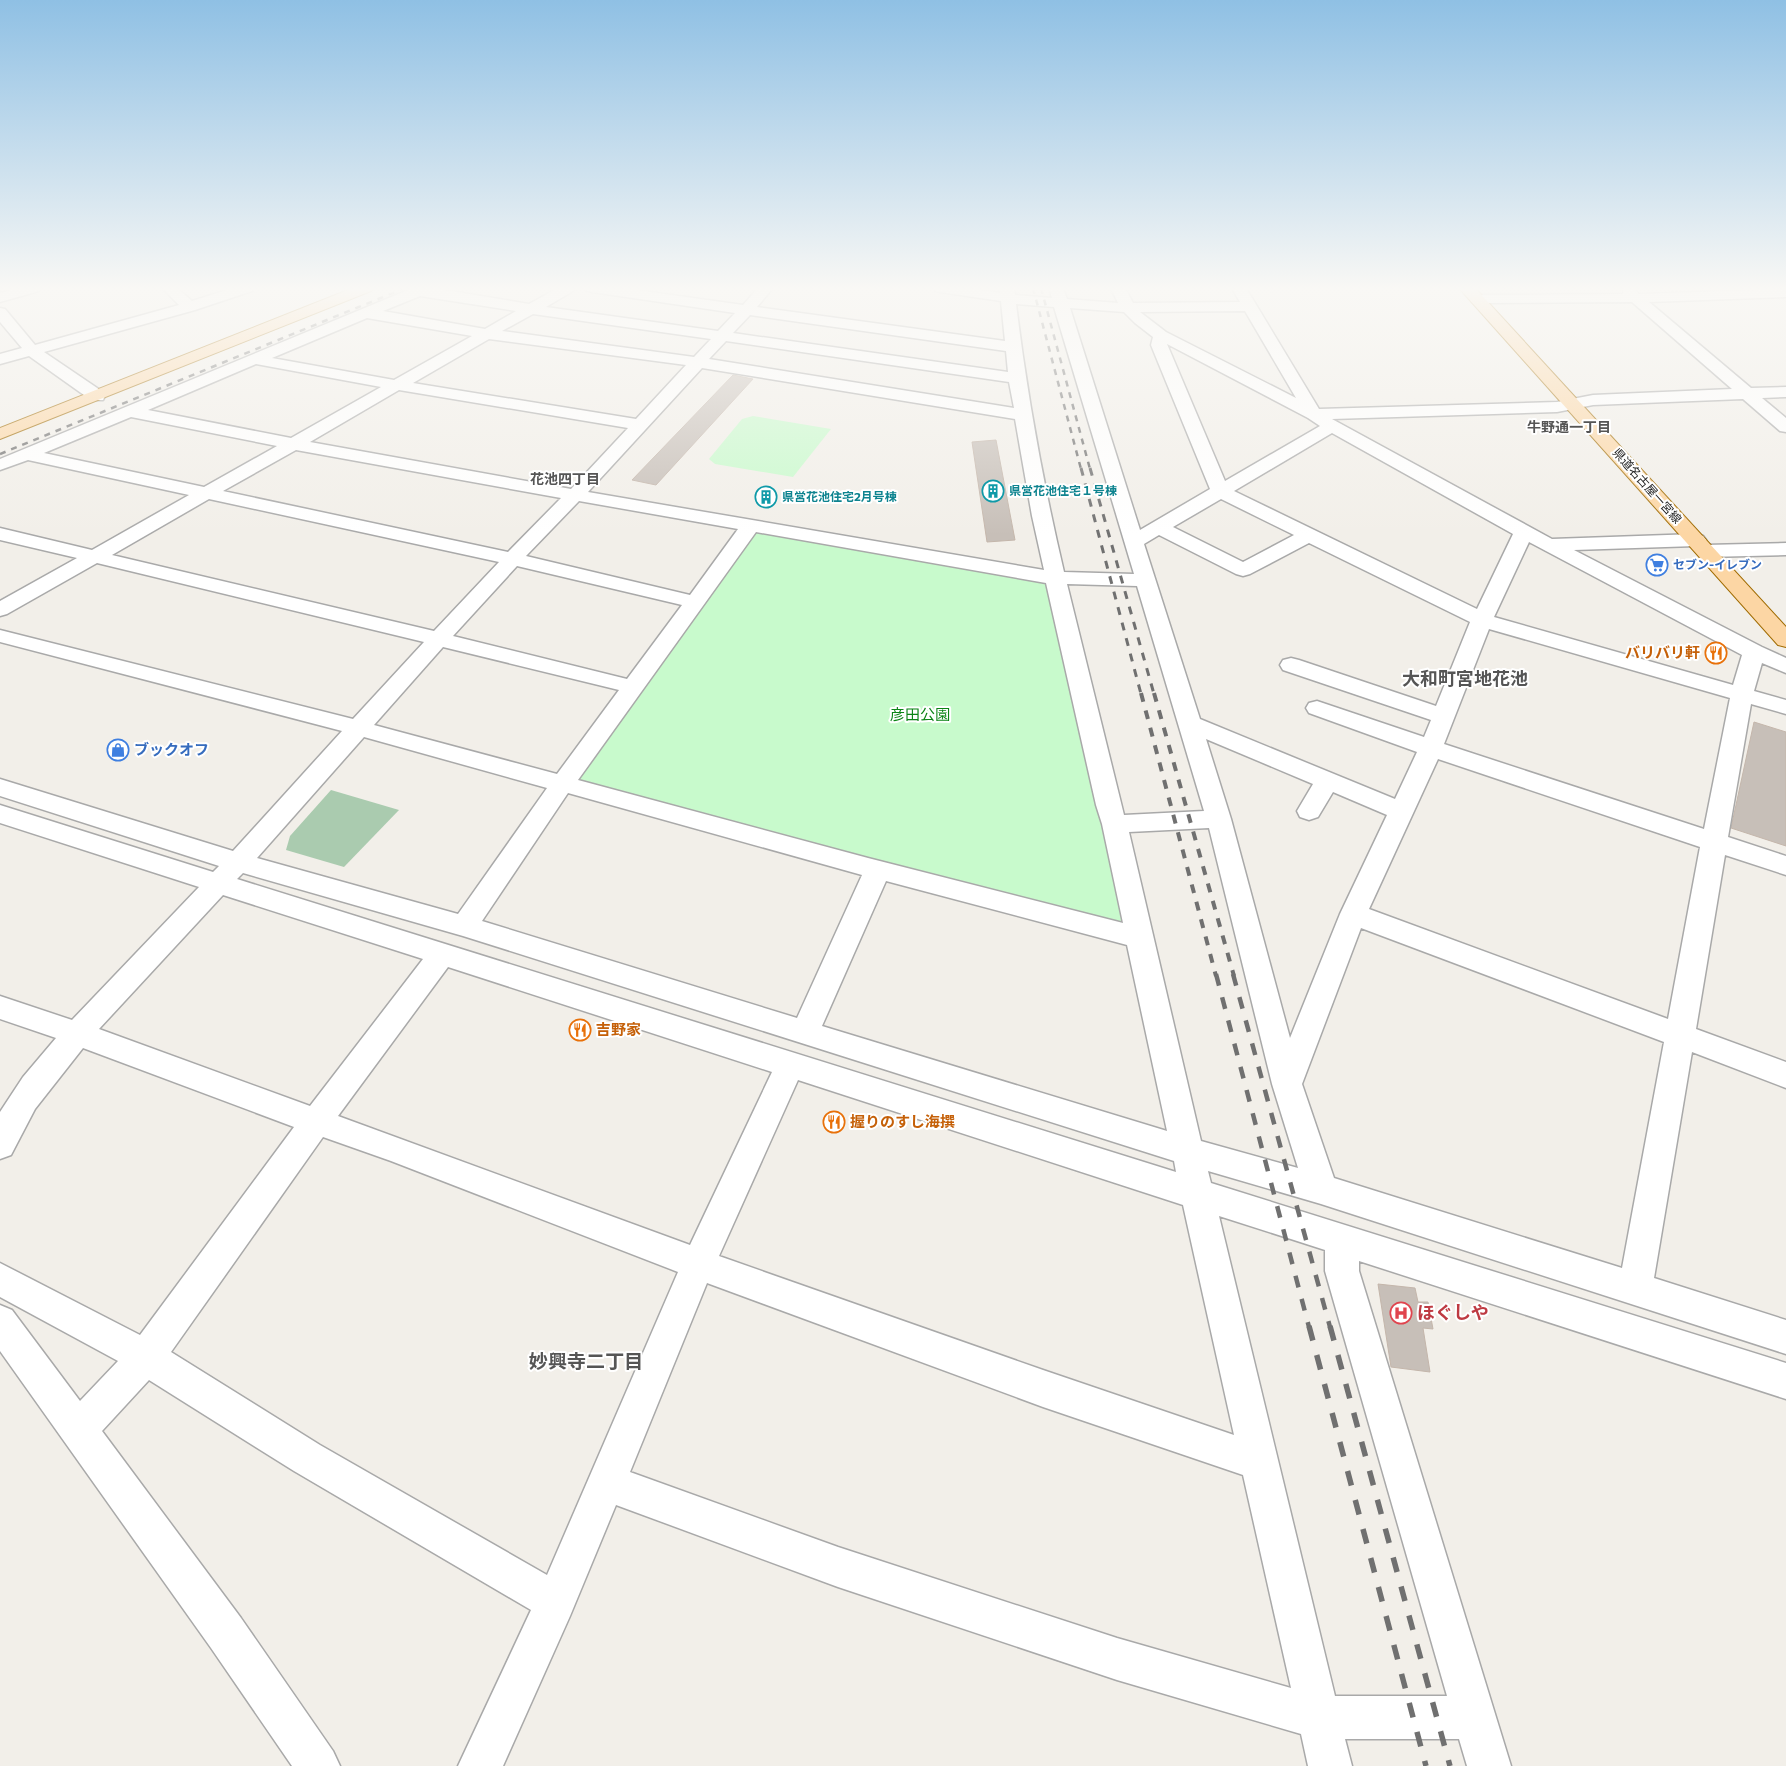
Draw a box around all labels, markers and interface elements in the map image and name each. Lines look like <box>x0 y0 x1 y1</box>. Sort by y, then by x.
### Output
district label: 牛野通一丁目 <box>1527 418 1611 435</box>
street label: 県道名古屋一宮線 <box>1610 445 1685 526</box>
district label: 花池四丁目 <box>530 470 600 487</box>
building icon: 県営花池住宅１号棟 <box>981 479 1005 503</box>
place label: 県営花池住宅１号棟 <box>1009 483 1117 497</box>
building icon: 県営花池住宅2月号棟 <box>754 485 778 509</box>
place label: 県営花池住宅2月号棟 <box>782 489 897 503</box>
supermarket icon: セブン-イレブン <box>1645 553 1669 577</box>
place label: セブン-イレブン <box>1673 557 1762 571</box>
restaurant icon: バリバリ軒 <box>1704 641 1728 665</box>
place label: バリバリ軒 <box>1625 643 1700 661</box>
district label: 大和町宮地花池 <box>1402 667 1528 689</box>
park label: 彦田公園 <box>890 705 950 723</box>
shop icon: ブックオフ <box>106 738 130 762</box>
place label: ブックオフ <box>134 740 209 758</box>
restaurant icon: 吉野家 <box>568 1018 592 1042</box>
place label: 吉野家 <box>596 1020 641 1038</box>
restaurant icon: 握りのすし海撰 <box>822 1110 846 1134</box>
place label: 握りのすし海撰 <box>850 1112 955 1130</box>
hospital icon: ほぐしや <box>1389 1301 1413 1325</box>
place label: ほぐしや <box>1417 1301 1489 1323</box>
district label: 妙興寺二丁目 <box>529 1349 643 1372</box>

